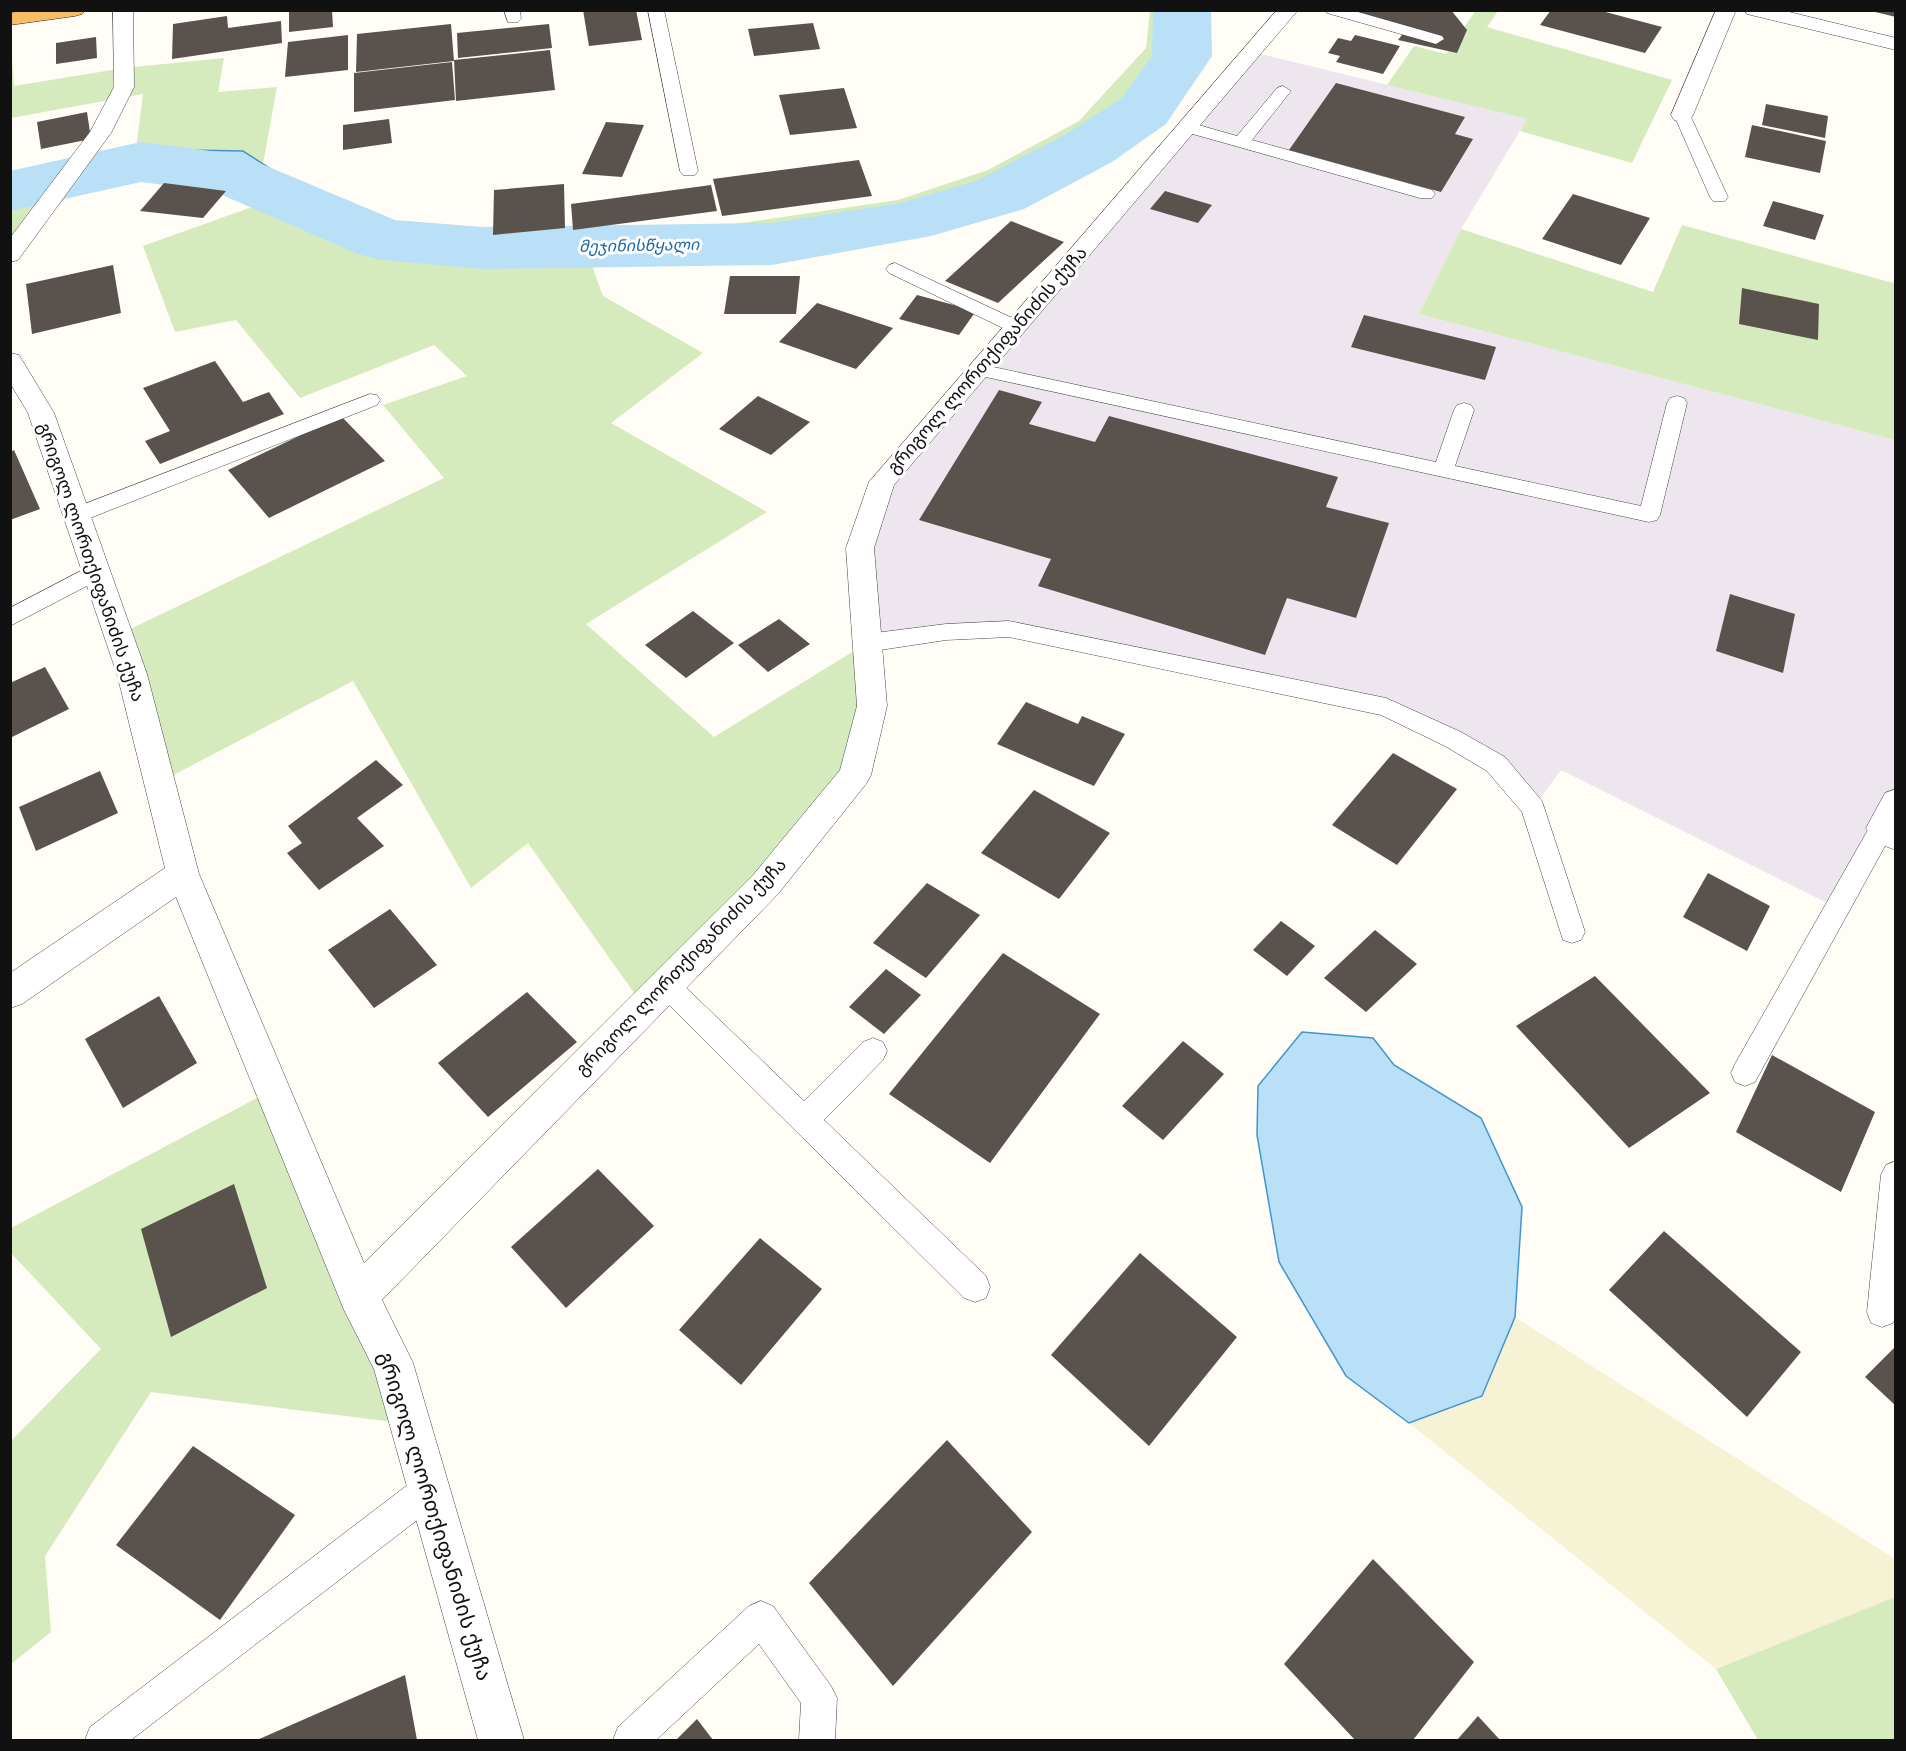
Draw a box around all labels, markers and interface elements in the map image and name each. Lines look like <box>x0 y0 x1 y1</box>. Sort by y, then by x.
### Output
water label: მეჯინისწყალი <box>579 233 700 256</box>
street label: გრიგოლ ლორთქიფანიძის ქუჩა <box>881 241 1092 478</box>
street label: გრიგოლ ლორთქიფანიძის ქუჩა <box>33 419 151 704</box>
street label: გრიგოლ ლორთქიფანიძის ქუჩა <box>570 852 791 1080</box>
street label: გრიგოლ ლორთქიფანიძის ქუჩა <box>372 1347 500 1684</box>

